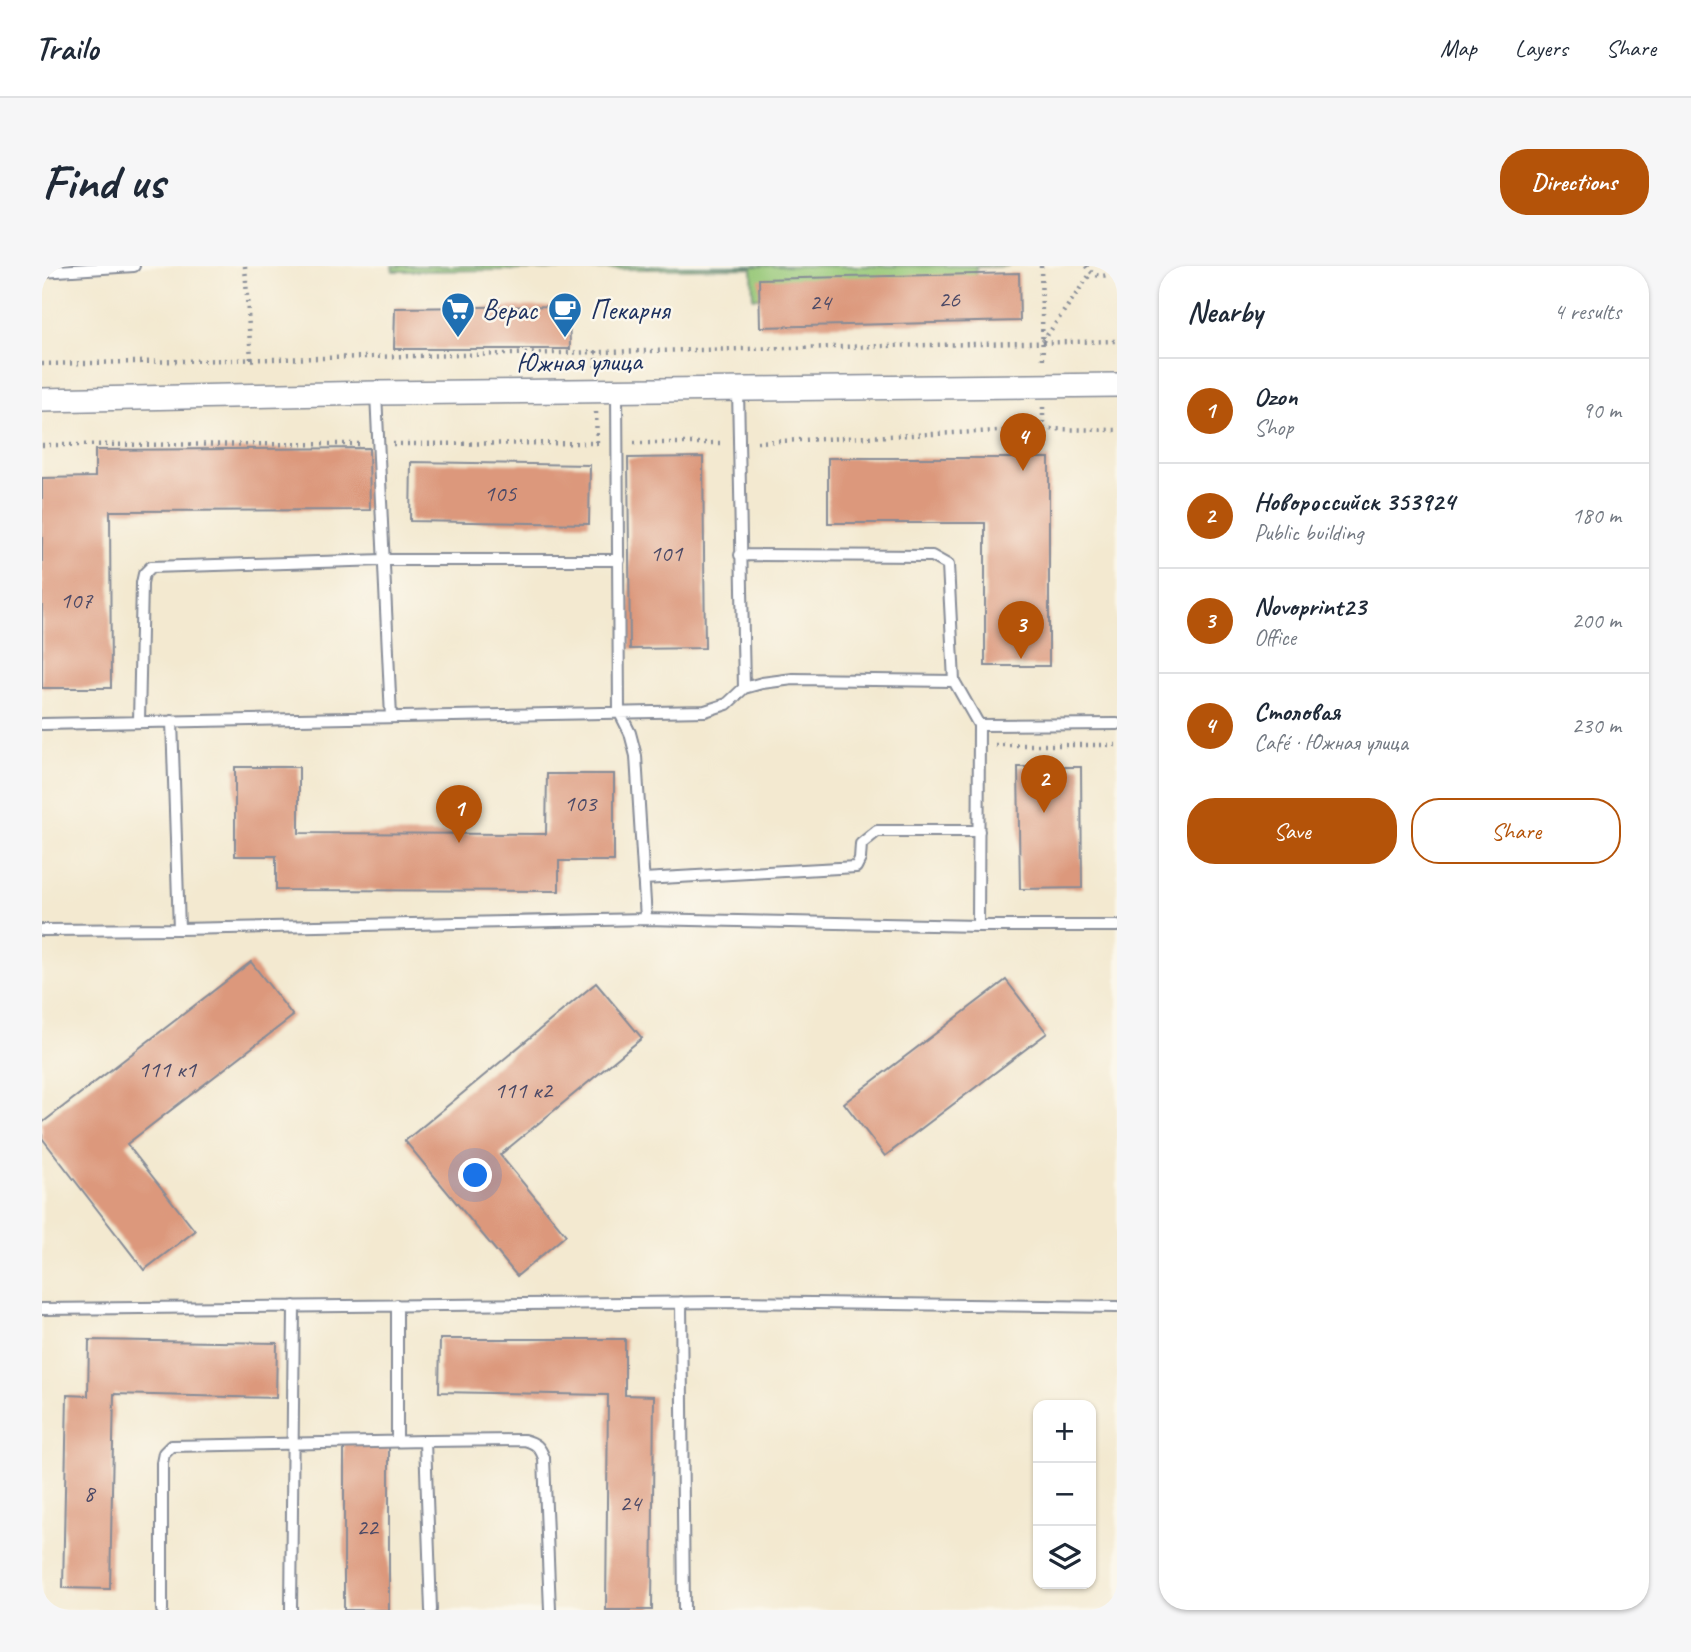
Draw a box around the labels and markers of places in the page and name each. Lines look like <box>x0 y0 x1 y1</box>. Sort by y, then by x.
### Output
supermarket icon: Верас <box>439 290 477 339</box>
cafe icon: Пекарня <box>546 290 584 339</box>
place label: Верас <box>482 292 538 327</box>
place label: Пекарня <box>590 292 672 327</box>
pin: 4 <box>1000 413 1046 471</box>
pin: 3 <box>998 601 1044 659</box>
pin: 2 <box>1021 755 1067 813</box>
pin: 1 <box>436 785 482 843</box>

